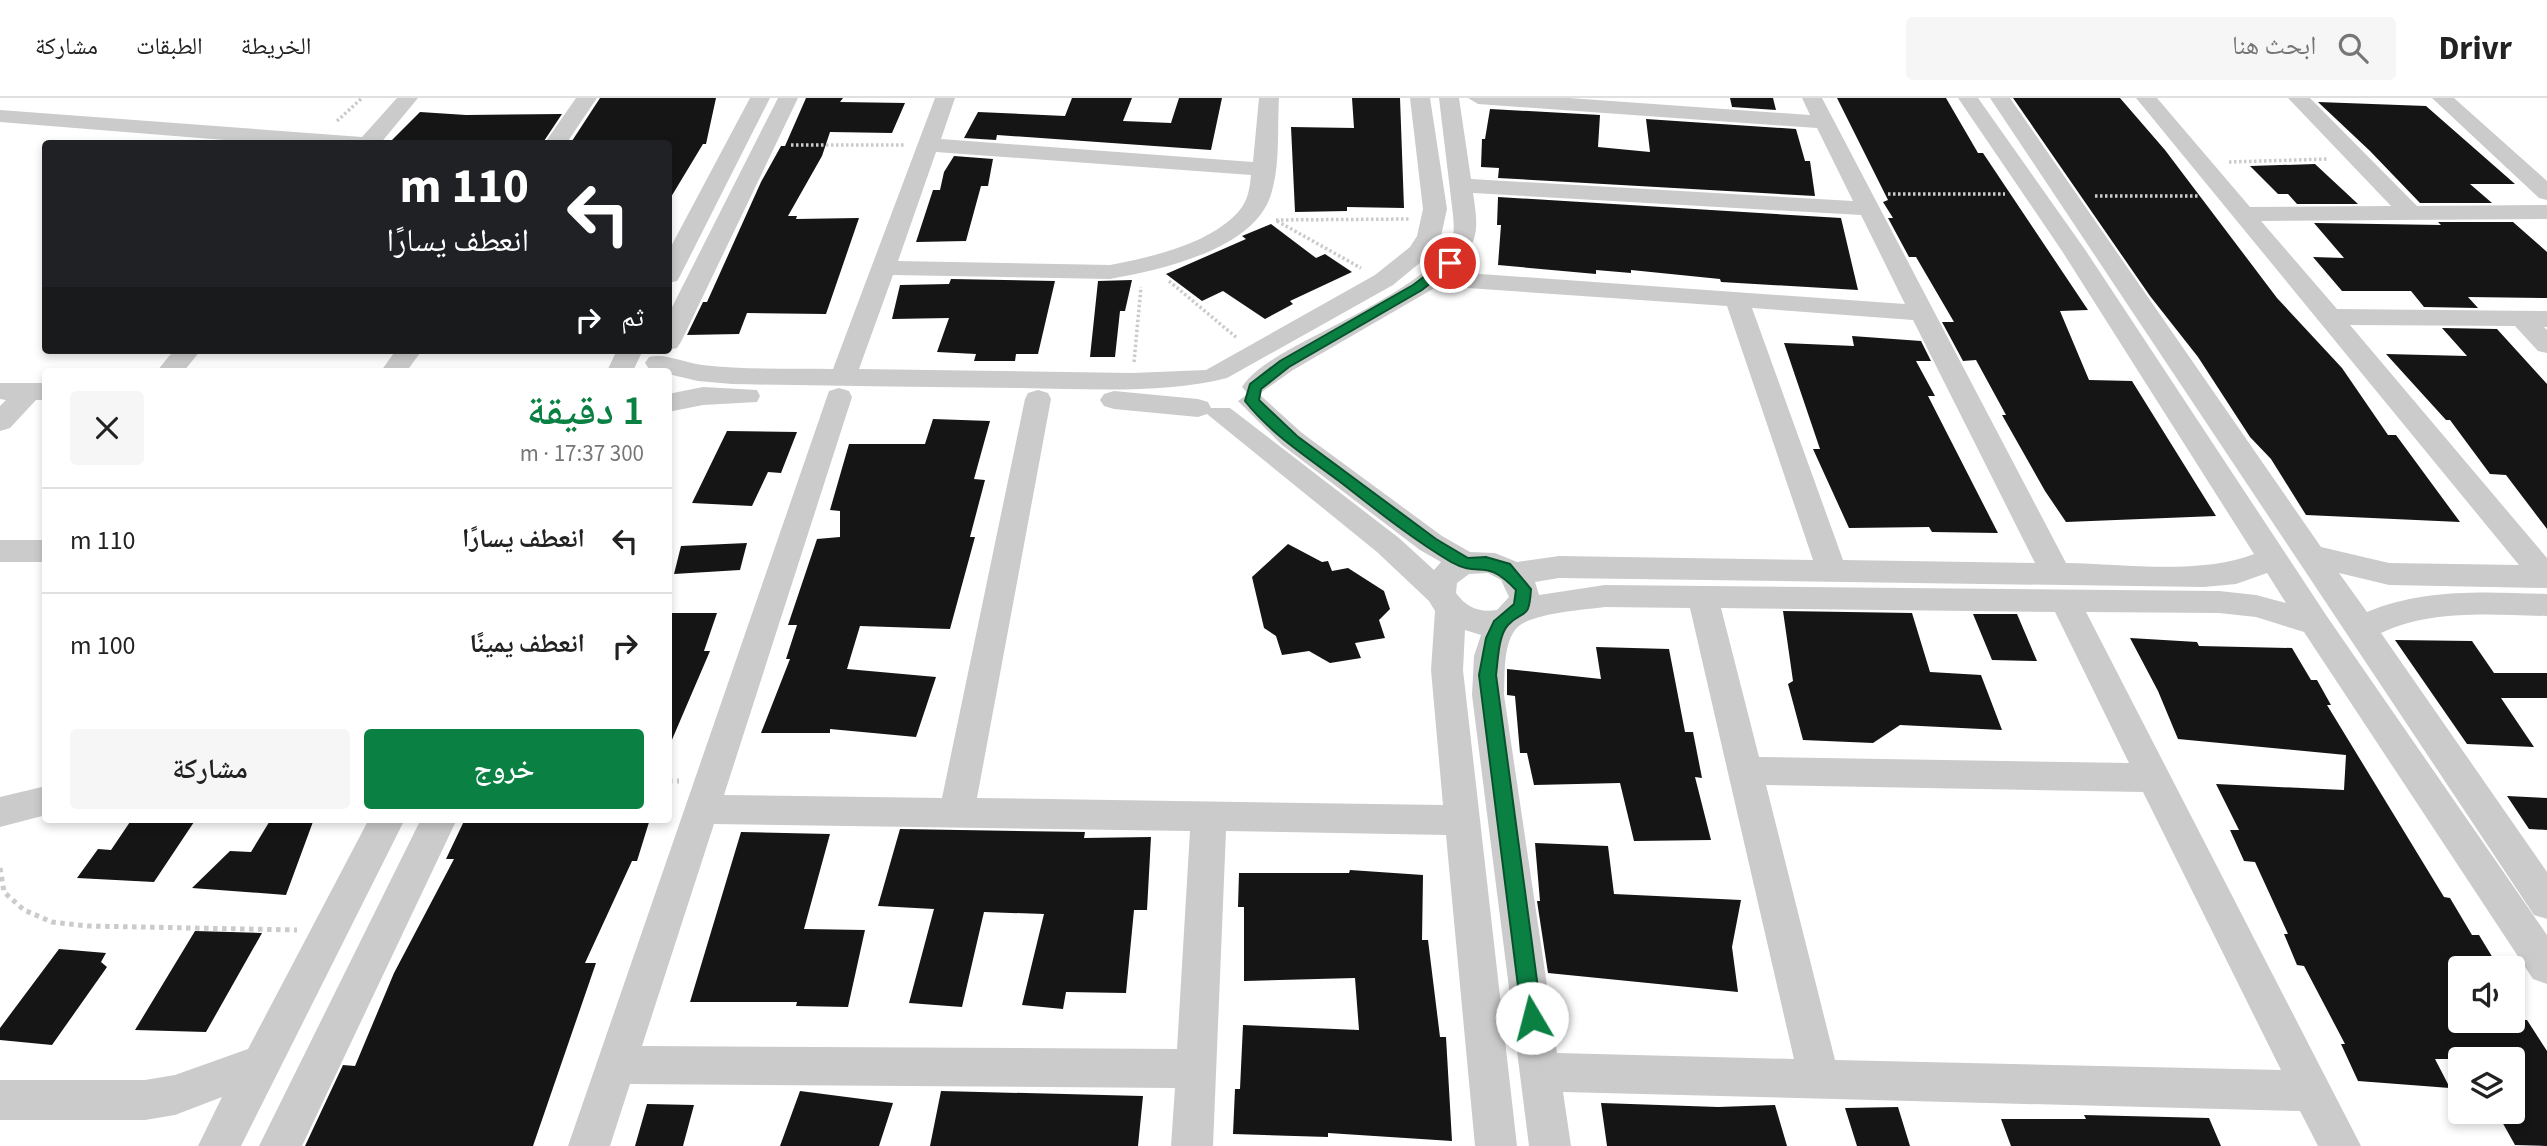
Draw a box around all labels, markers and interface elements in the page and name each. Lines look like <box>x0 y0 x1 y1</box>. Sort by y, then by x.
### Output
search box <box>1906 17 2396 80</box>
text: Drivr <box>2438 25 2512 72</box>
text: ابحث هنا <box>2232 27 2316 64</box>
text: مشاركة <box>35 29 98 64</box>
text: الطبقات <box>136 29 203 64</box>
text: الخريطة <box>241 29 311 64</box>
icon: search <box>2334 29 2372 67</box>
text: 110 m <box>400 152 529 222</box>
icon: left <box>553 168 644 259</box>
text: انعطف يسارًا <box>386 218 529 264</box>
pin <box>1420 233 1480 293</box>
icon: arrive <box>1431 244 1469 282</box>
text: ثم <box>621 299 644 336</box>
icon: right <box>569 301 607 339</box>
text: 1 دقيقة <box>527 381 644 441</box>
button: close <box>70 391 144 465</box>
text: 300 m · 17:37 <box>520 437 644 470</box>
text: انعطف يسارًا <box>462 520 585 557</box>
text: 110 m <box>70 522 136 559</box>
icon: left <box>606 522 644 560</box>
text: انعطف يمينًا <box>470 625 585 662</box>
text: 100 m <box>70 627 136 664</box>
icon: right <box>606 627 644 665</box>
button: مشاركة <box>70 729 350 809</box>
button: خروج <box>364 729 644 809</box>
map controls <box>2448 956 2525 1124</box>
button: sound <box>2448 956 2525 1033</box>
position arrow <box>1495 981 1569 1055</box>
button: layers <box>2448 1047 2525 1124</box>

